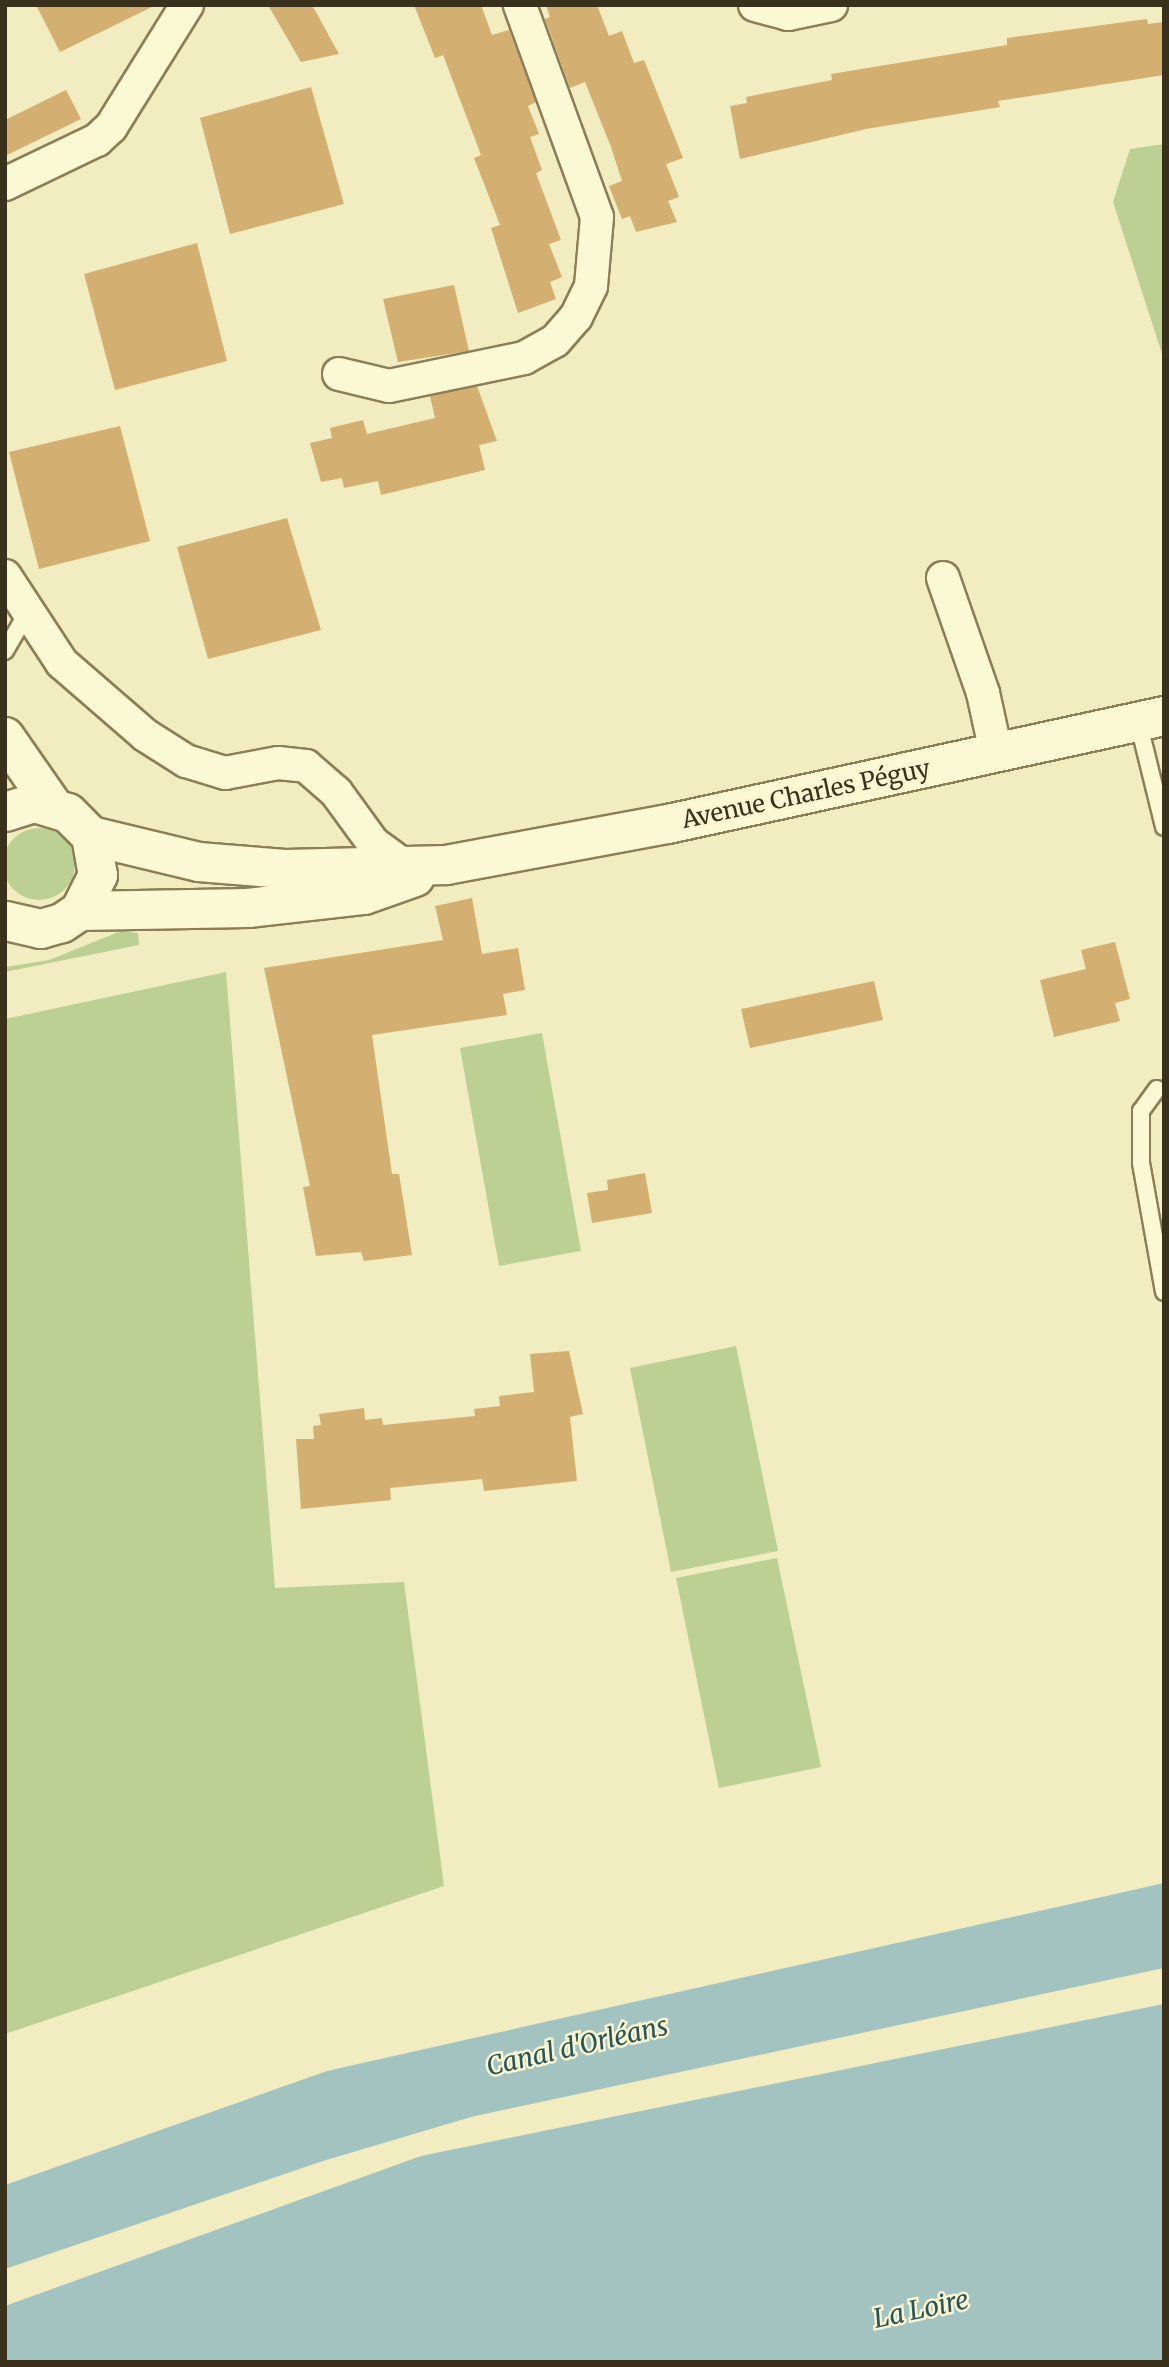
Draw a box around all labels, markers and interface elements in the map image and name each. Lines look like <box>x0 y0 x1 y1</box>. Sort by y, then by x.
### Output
street label: Avenue Charles Péguy <box>679 754 933 834</box>
water label: Canal d'Orléans <box>483 2010 671 2082</box>
water label: La Loire <box>871 2284 971 2334</box>

